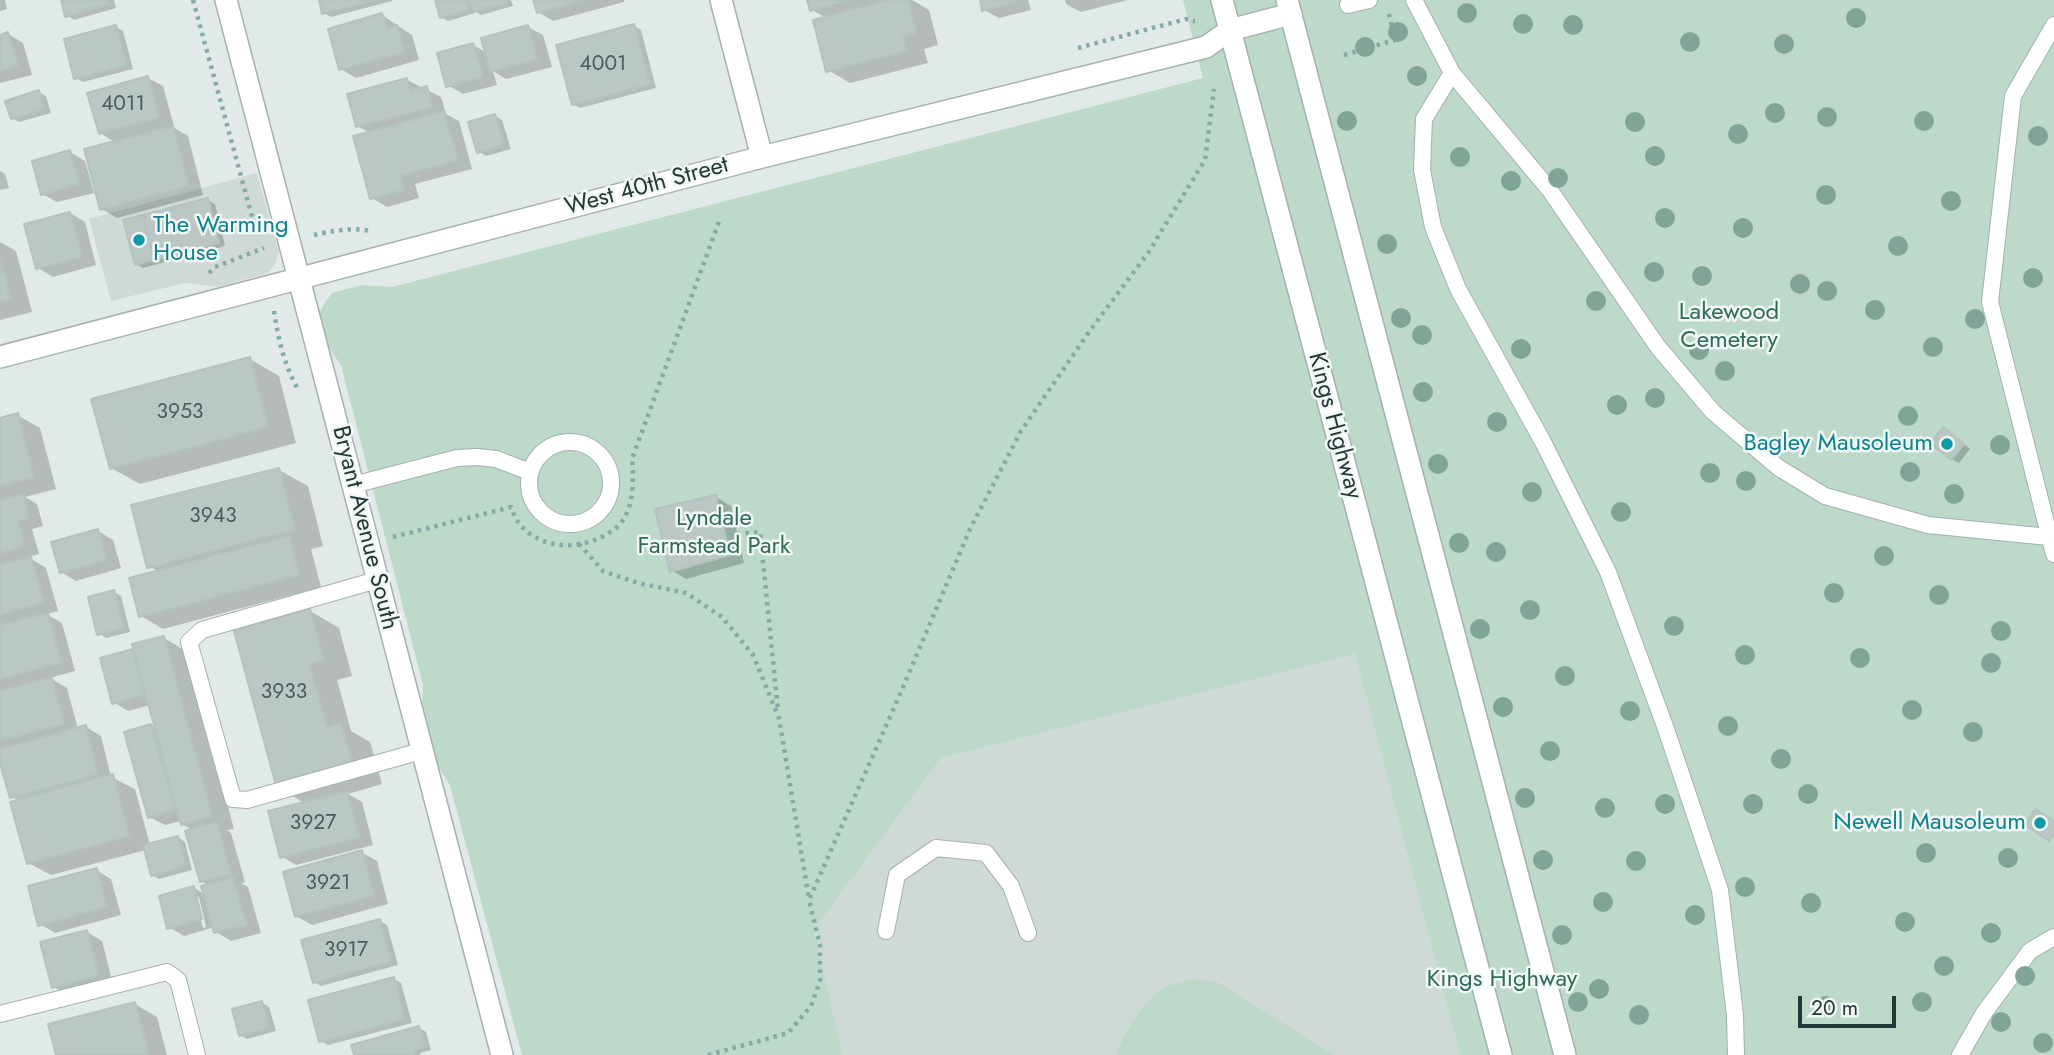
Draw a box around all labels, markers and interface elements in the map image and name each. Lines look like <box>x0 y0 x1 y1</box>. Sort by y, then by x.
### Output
house number: 4001 <box>580 52 626 78</box>
house number: 4011 <box>101 92 145 118</box>
street label: West 40th Street <box>562 151 732 223</box>
place label: The Warming House <box>153 212 289 268</box>
marker: The Warming House <box>131 232 147 248</box>
park label: Lakewood Cemetery <box>1679 299 1779 355</box>
street label: Kings Highway <box>1301 349 1367 503</box>
house number: 3953 <box>157 400 203 426</box>
street label: Bryant Avenue South <box>325 423 403 633</box>
place label: Bagley Mausoleum <box>1744 430 1933 458</box>
marker: Bagley Mausoleum <box>1939 436 1955 452</box>
house number: 3943 <box>189 504 237 530</box>
park label: Lyndale Farmstead Park <box>638 505 790 561</box>
house number: 3933 <box>261 680 307 706</box>
place label: Newell Mausoleum <box>1833 809 2026 837</box>
house number: 3927 <box>290 811 336 837</box>
marker: Newell Mausoleum <box>2032 815 2048 831</box>
house number: 3921 <box>306 871 350 897</box>
house number: 3917 <box>324 938 368 964</box>
park label: Kings Highway <box>1427 966 1577 994</box>
scale bar <box>1802 982 1900 1026</box>
text: 20 m <box>1811 993 1858 1023</box>

